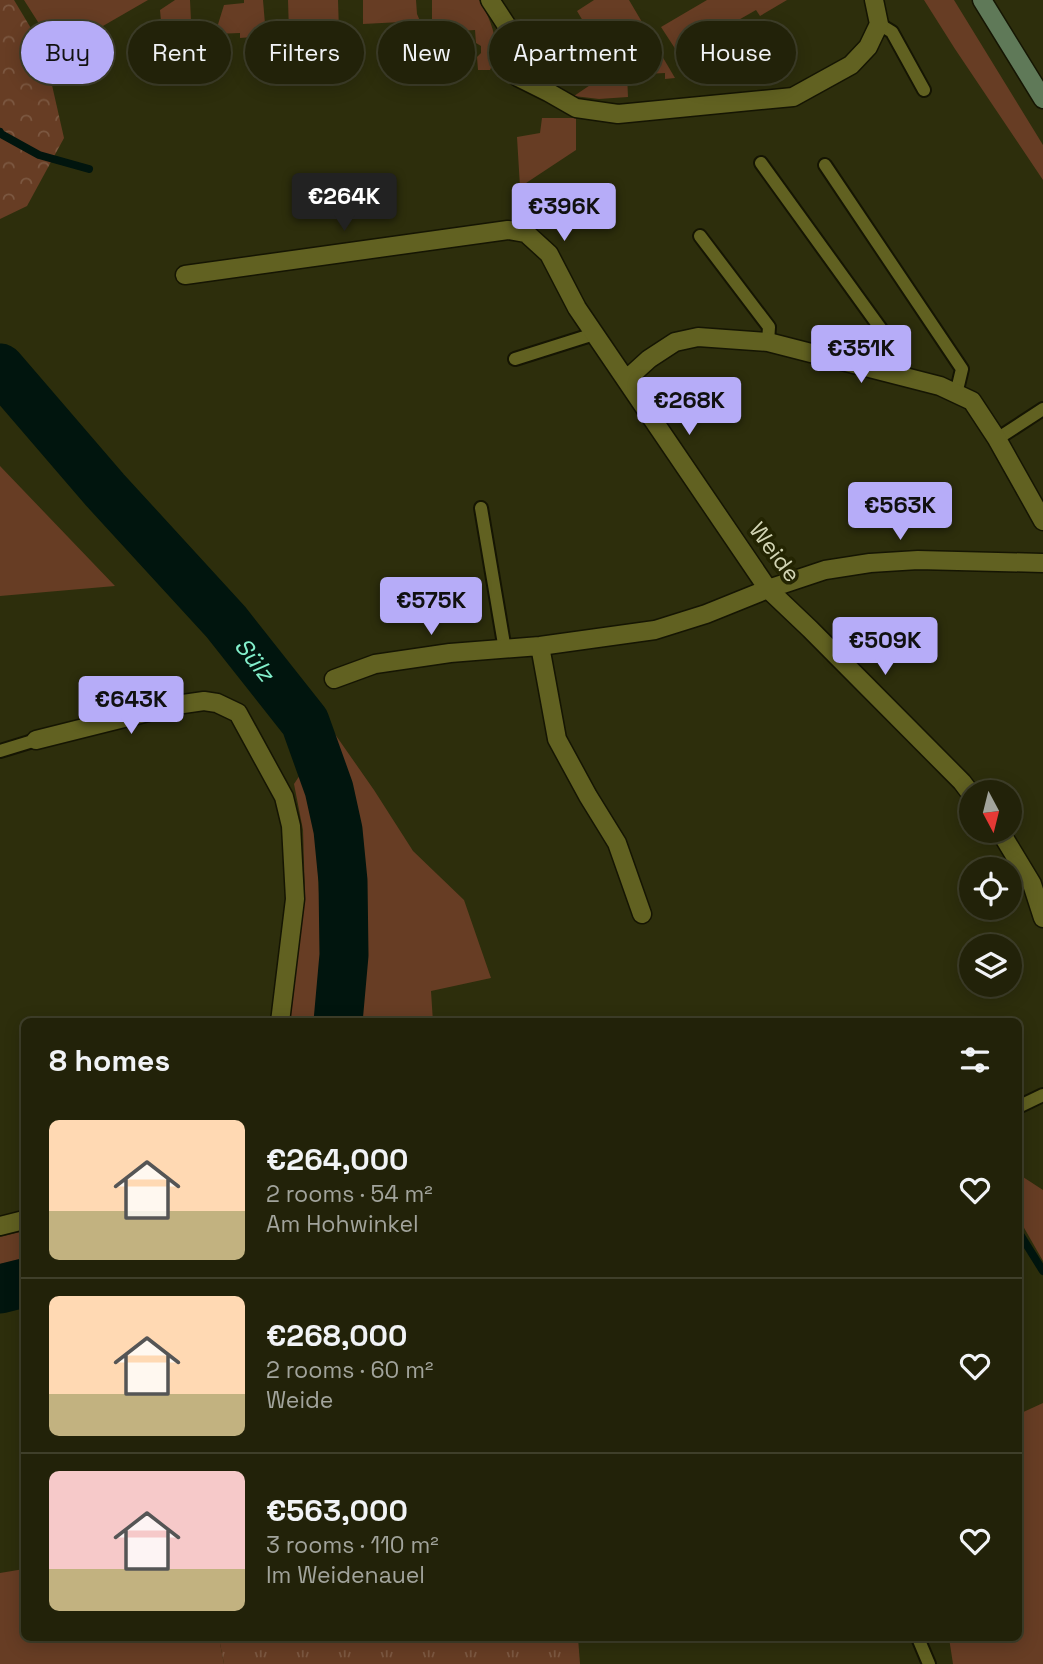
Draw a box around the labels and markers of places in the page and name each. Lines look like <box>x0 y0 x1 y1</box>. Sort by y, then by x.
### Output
pin: €264K <box>295 174 393 233</box>
pin: €396K <box>515 184 613 243</box>
pin: €351K <box>812 326 910 385</box>
pin: €268K <box>640 378 738 437</box>
pin: €563K <box>851 482 949 542</box>
pin: €575K <box>382 578 480 637</box>
pin: €509K <box>836 618 934 677</box>
pin: €643K <box>82 676 180 736</box>

